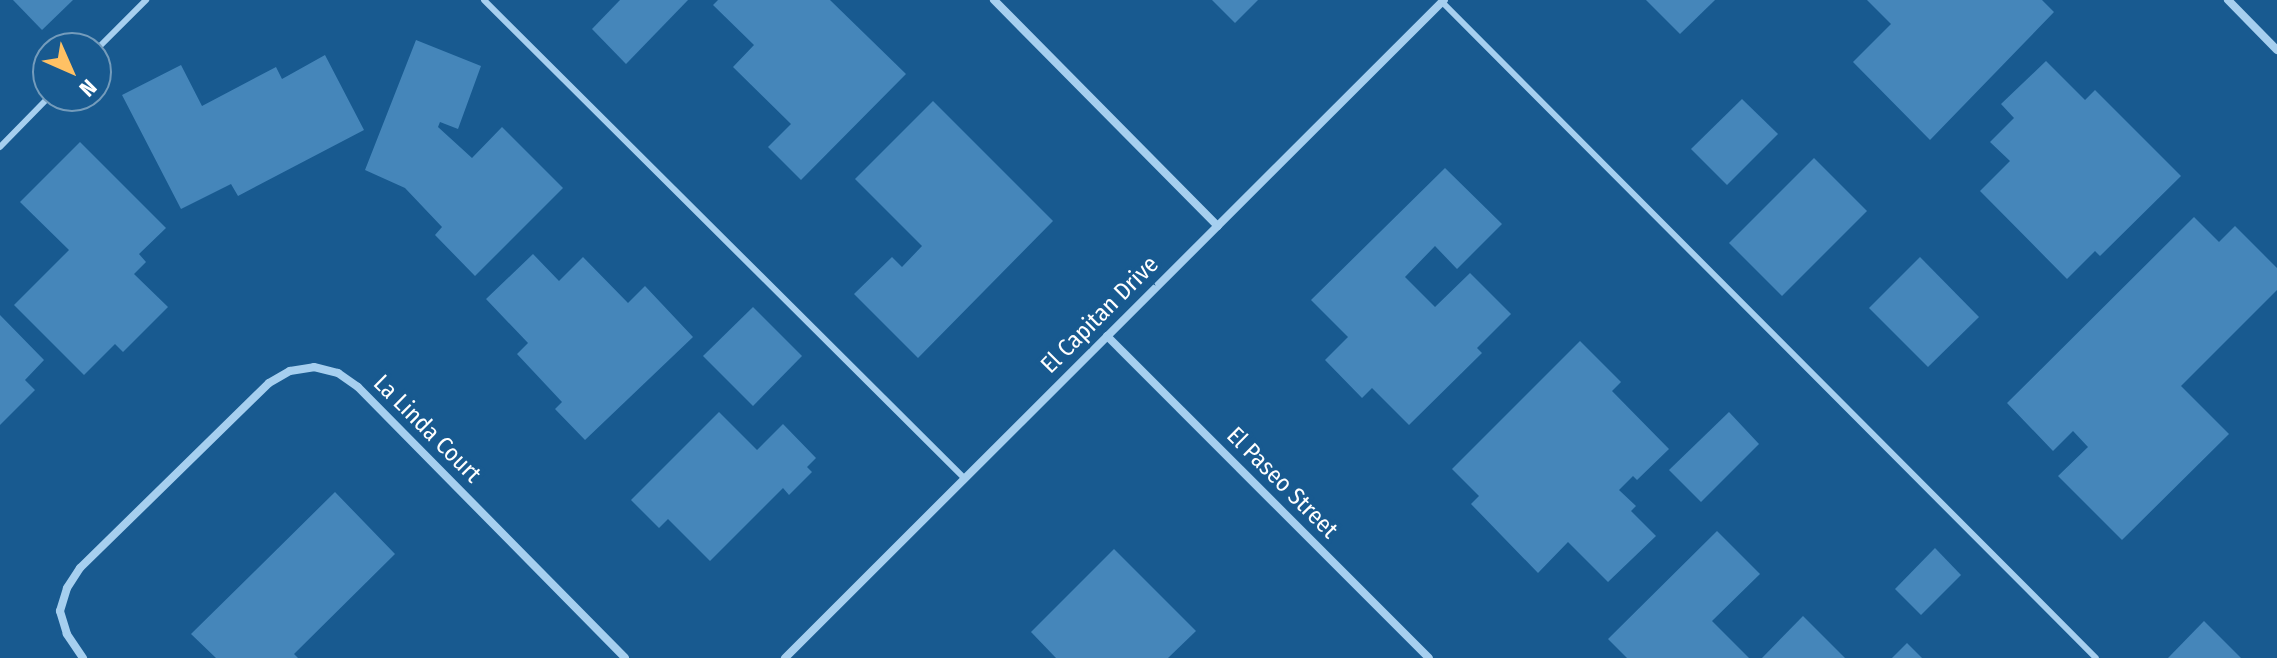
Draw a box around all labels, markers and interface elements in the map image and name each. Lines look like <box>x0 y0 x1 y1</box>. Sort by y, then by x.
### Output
north arrow <box>32 32 112 112</box>
text: N <box>74 74 102 102</box>
street label: El Capitan Drive <box>1035 250 1165 380</box>
street label: La Linda Court <box>367 369 487 489</box>
street label: El Paseo Street <box>1220 421 1344 545</box>

